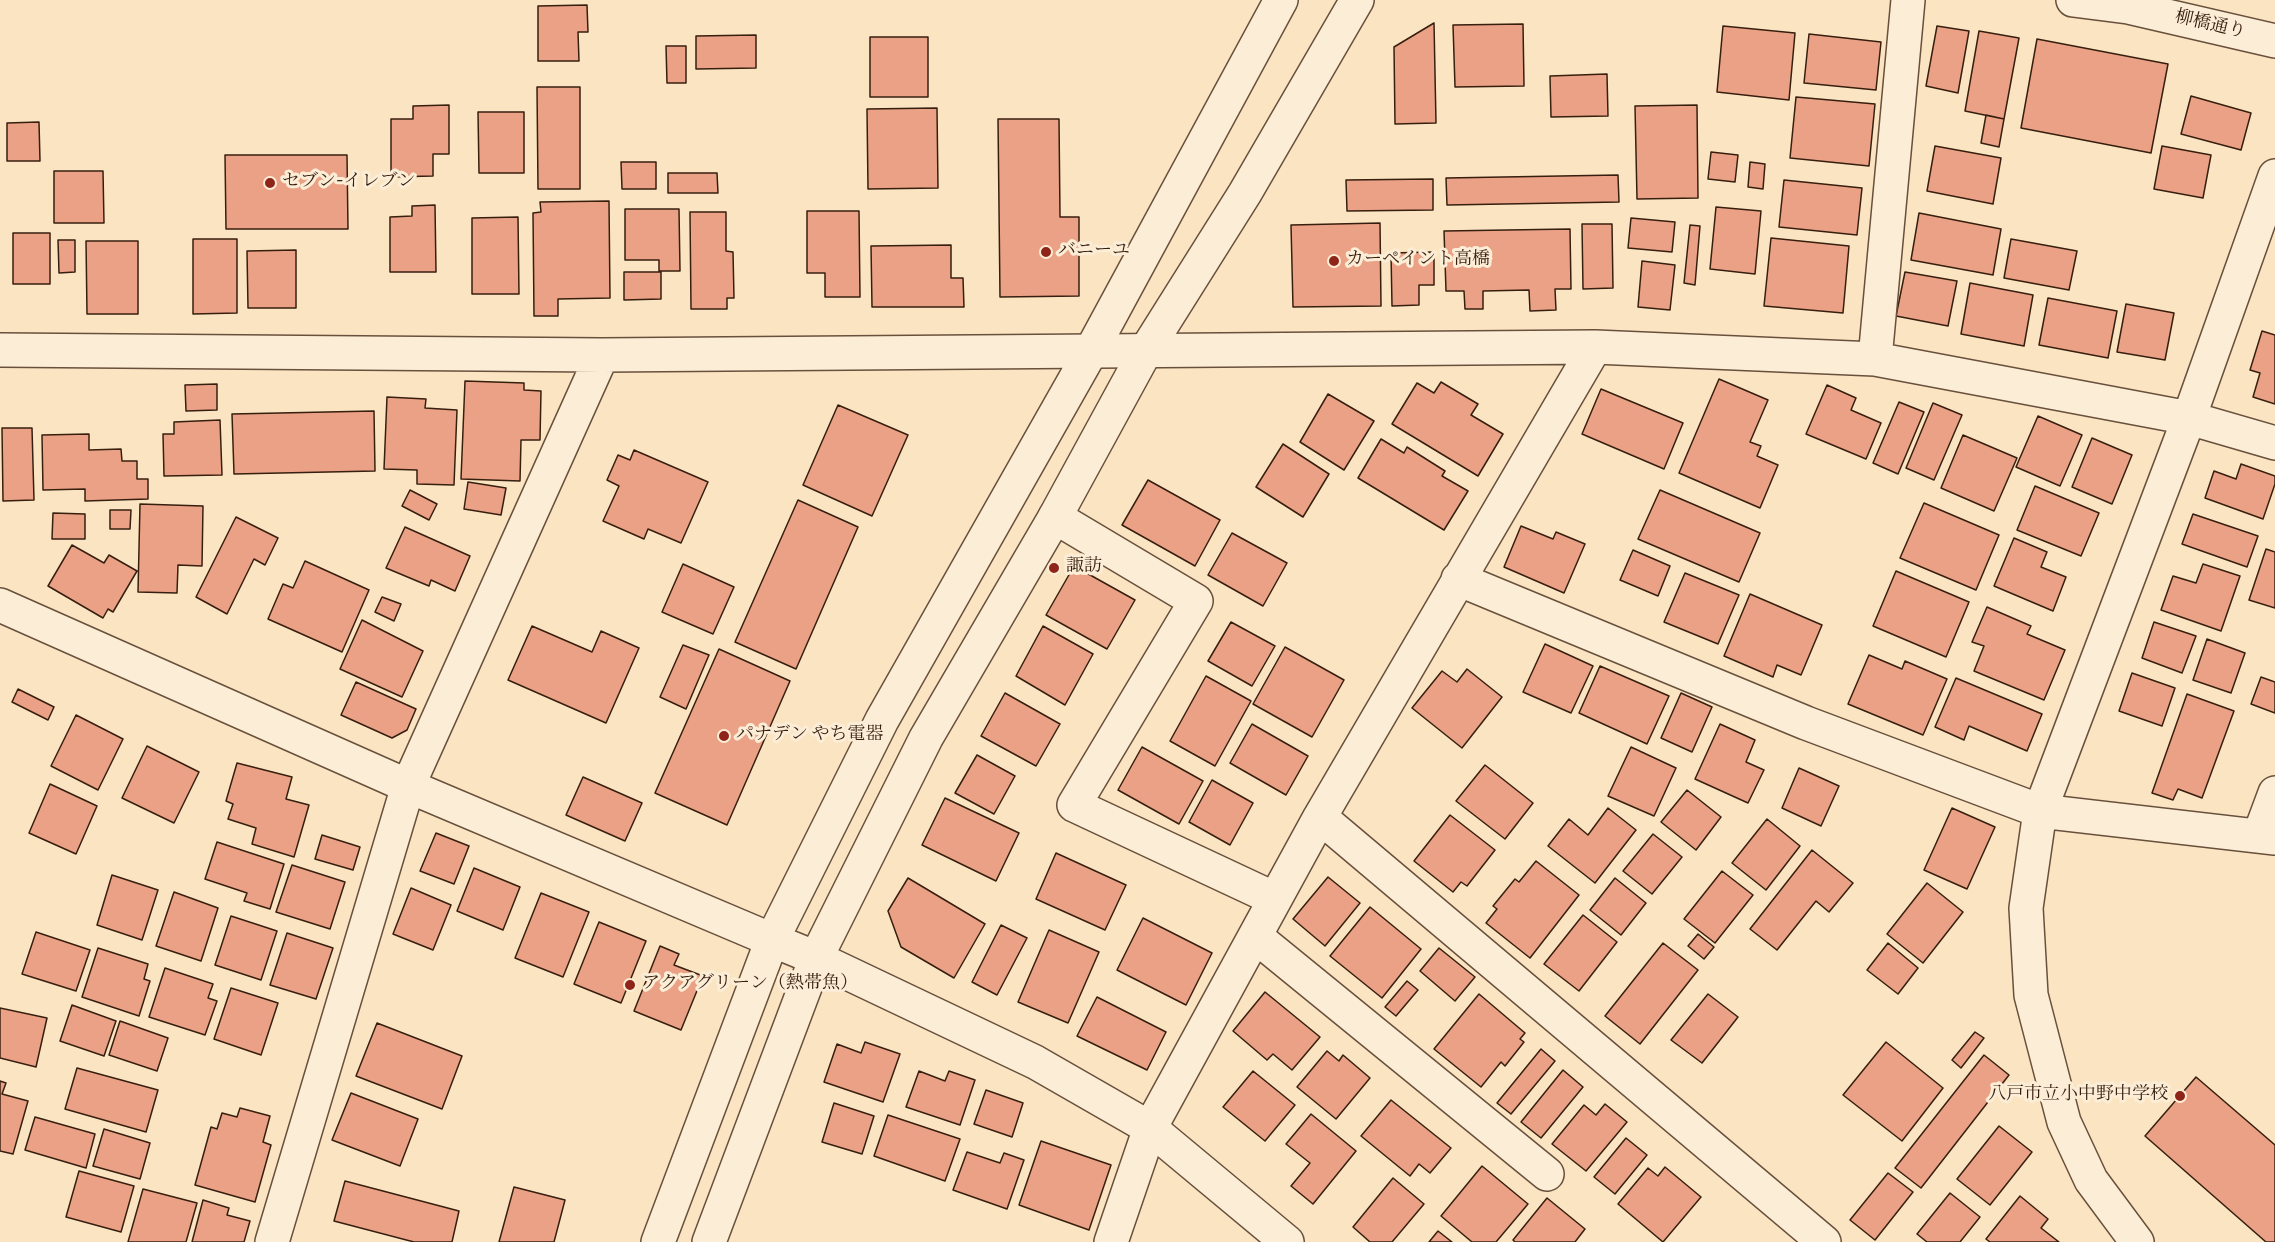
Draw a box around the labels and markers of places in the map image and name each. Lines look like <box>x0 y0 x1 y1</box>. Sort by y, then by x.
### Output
place label: セブン-イレブン <box>282 172 416 194</box>
marker: セブン-イレブン <box>263 176 277 190</box>
place label: バニーユ <box>1058 241 1130 263</box>
marker: バニーユ <box>1039 245 1053 259</box>
place label: カーペイント高橋 <box>1346 250 1490 272</box>
marker: カーペイント高橋 <box>1327 254 1341 268</box>
place label: 諏訪 <box>1066 557 1102 579</box>
marker: 諏訪 <box>1047 561 1061 575</box>
place label: パナデン やち電器 <box>736 725 884 747</box>
marker: パナデン やち電器 <box>717 729 731 743</box>
place label: アクアグリーン（熱帯魚） <box>642 974 858 996</box>
marker: アクアグリーン（熱帯魚） <box>623 978 637 992</box>
place label: 八戸市立小中野中学校 <box>1988 1085 2168 1107</box>
marker: 八戸市立小中野中学校 <box>2173 1089 2187 1103</box>

